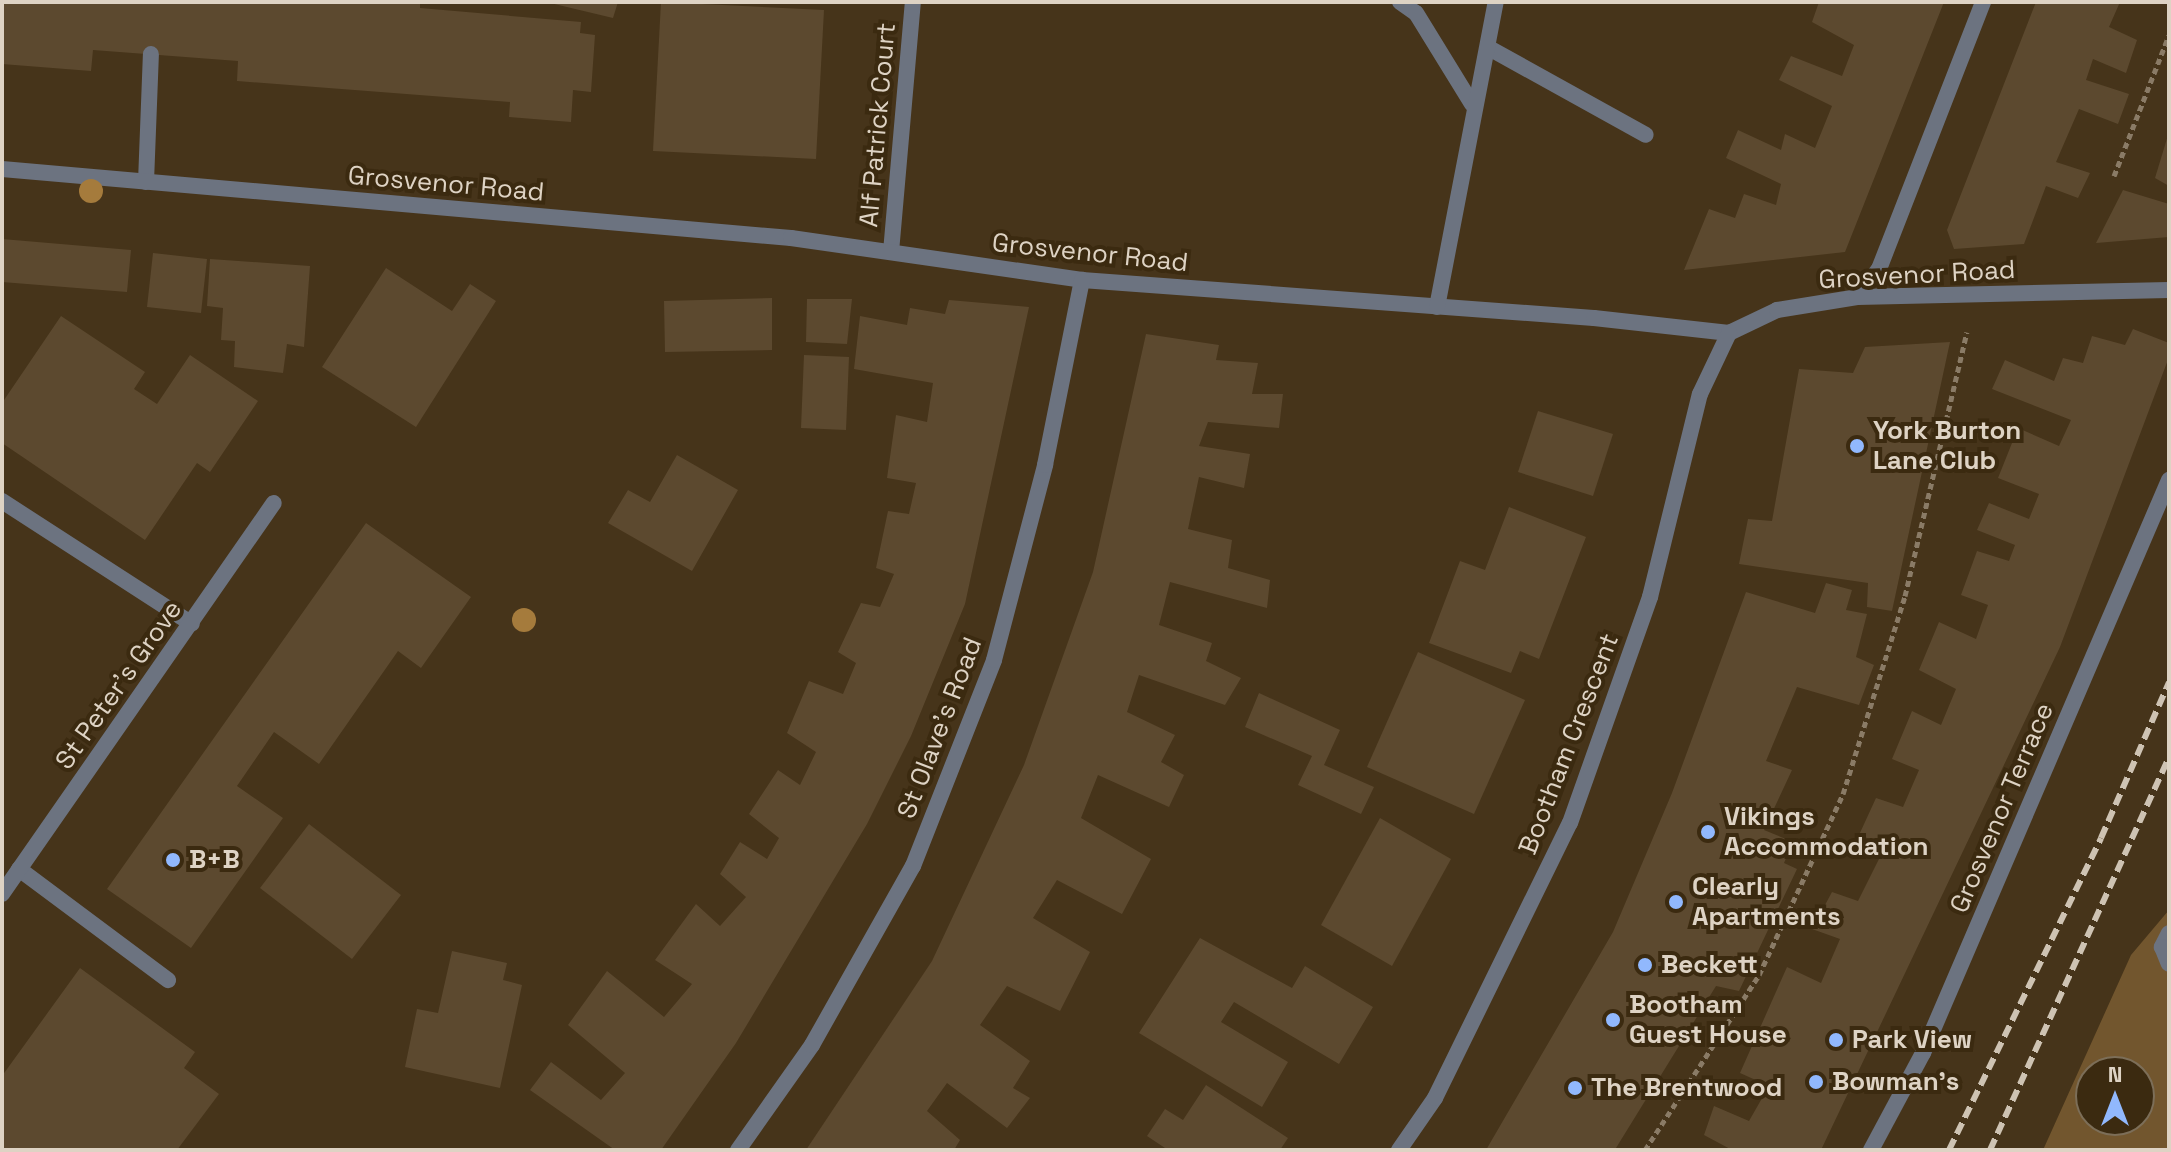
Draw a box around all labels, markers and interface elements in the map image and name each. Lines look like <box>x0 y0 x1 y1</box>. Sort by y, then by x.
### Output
street label: Alf Patrick Court <box>854 21 902 229</box>
street label: Grosvenor Road <box>347 160 545 208</box>
street label: Grosvenor Road <box>990 227 1190 279</box>
street label: Grosvenor Road <box>1818 254 2016 296</box>
place label: York Burton Lane Club <box>1873 415 2021 476</box>
marker: York Burton Lane Club <box>1848 437 1866 455</box>
street label: St Peter's Grove <box>49 595 189 775</box>
street label: Bootham Crescent <box>1512 629 1626 859</box>
street label: St Olave's Road <box>891 633 989 823</box>
street label: Grosvenor Terrace <box>1944 698 2060 918</box>
place label: Vikings Accommodation <box>1724 801 1929 862</box>
marker: Vikings Accommodation <box>1699 823 1717 841</box>
place label: B+B <box>189 844 240 876</box>
marker: B+B <box>164 851 182 869</box>
place label: Clearly Apartments <box>1692 871 1841 932</box>
marker: Clearly Apartments <box>1667 893 1685 911</box>
place label: Beckett <box>1661 949 1758 981</box>
marker: Beckett <box>1636 956 1654 974</box>
place label: Bootham Guest House <box>1629 989 1787 1050</box>
marker: Bootham Guest House <box>1604 1011 1622 1029</box>
place label: Park View <box>1852 1024 1972 1056</box>
marker: Park View <box>1827 1031 1845 1049</box>
north arrow <box>2075 1056 2155 1136</box>
text: N <box>2108 1060 2122 1088</box>
place label: Bowman's <box>1832 1066 1959 1098</box>
place label: The Brentwood <box>1591 1072 1782 1104</box>
marker: Bowman's <box>1807 1073 1825 1091</box>
marker: The Brentwood <box>1566 1079 1584 1097</box>

